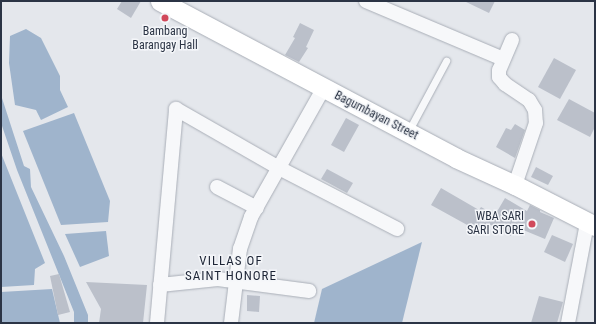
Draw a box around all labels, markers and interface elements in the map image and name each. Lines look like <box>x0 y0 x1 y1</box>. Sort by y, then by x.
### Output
marker: Bambang Barangay Hall <box>160 13 170 23</box>
place label: Bambang Barangay Hall <box>132 25 198 53</box>
street label: Bagumbayan Street <box>332 89 420 143</box>
place label: WBA SARI SARI STORE <box>467 210 524 238</box>
marker: WBA SARI SARI STORE <box>527 219 537 229</box>
district label: VILLAS OF SAINT HONORE <box>185 254 277 285</box>

